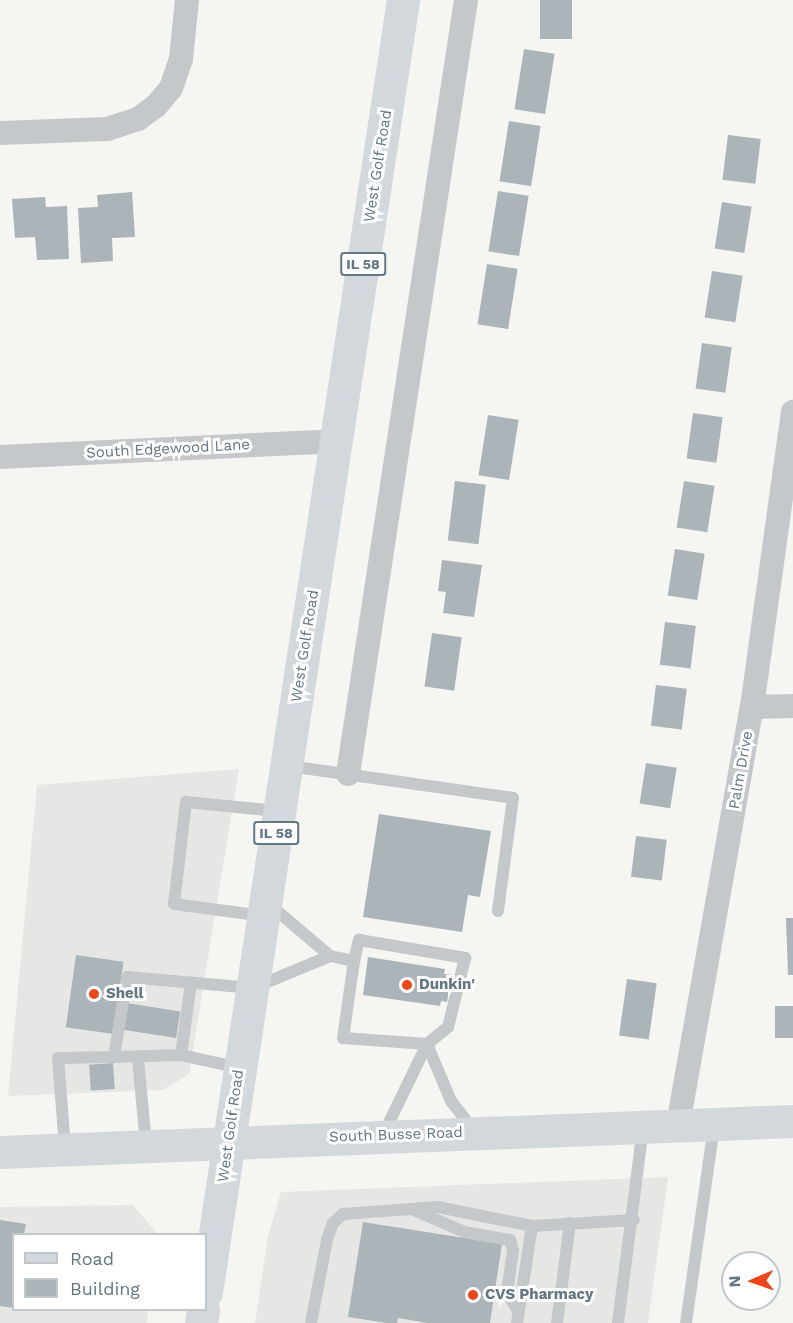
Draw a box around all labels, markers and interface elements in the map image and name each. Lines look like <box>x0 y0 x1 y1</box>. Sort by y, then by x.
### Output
street label: West Golf Road <box>360 108 396 224</box>
road number: IL 58 <box>339 253 387 275</box>
street label: South Edgewood Lane <box>86 436 250 462</box>
street label: West Golf Road <box>287 588 323 704</box>
street label: Palm Drive <box>725 730 757 810</box>
road number: IL 58 <box>252 822 300 844</box>
place label: Dunkin' <box>419 976 475 994</box>
marker: Dunkin' <box>400 978 414 992</box>
place label: Shell <box>106 985 143 1003</box>
marker: Shell <box>87 987 101 1001</box>
street label: West Golf Road <box>214 1068 248 1184</box>
street label: South Busse Road <box>329 1124 463 1146</box>
legend <box>12 1233 207 1311</box>
text: Road <box>70 1248 114 1269</box>
north arrow <box>721 1251 781 1311</box>
text: N <box>725 1275 744 1288</box>
text: Building <box>70 1278 140 1299</box>
place label: CVS Pharmacy <box>485 1286 593 1304</box>
marker: CVS Pharmacy <box>466 1288 480 1302</box>

